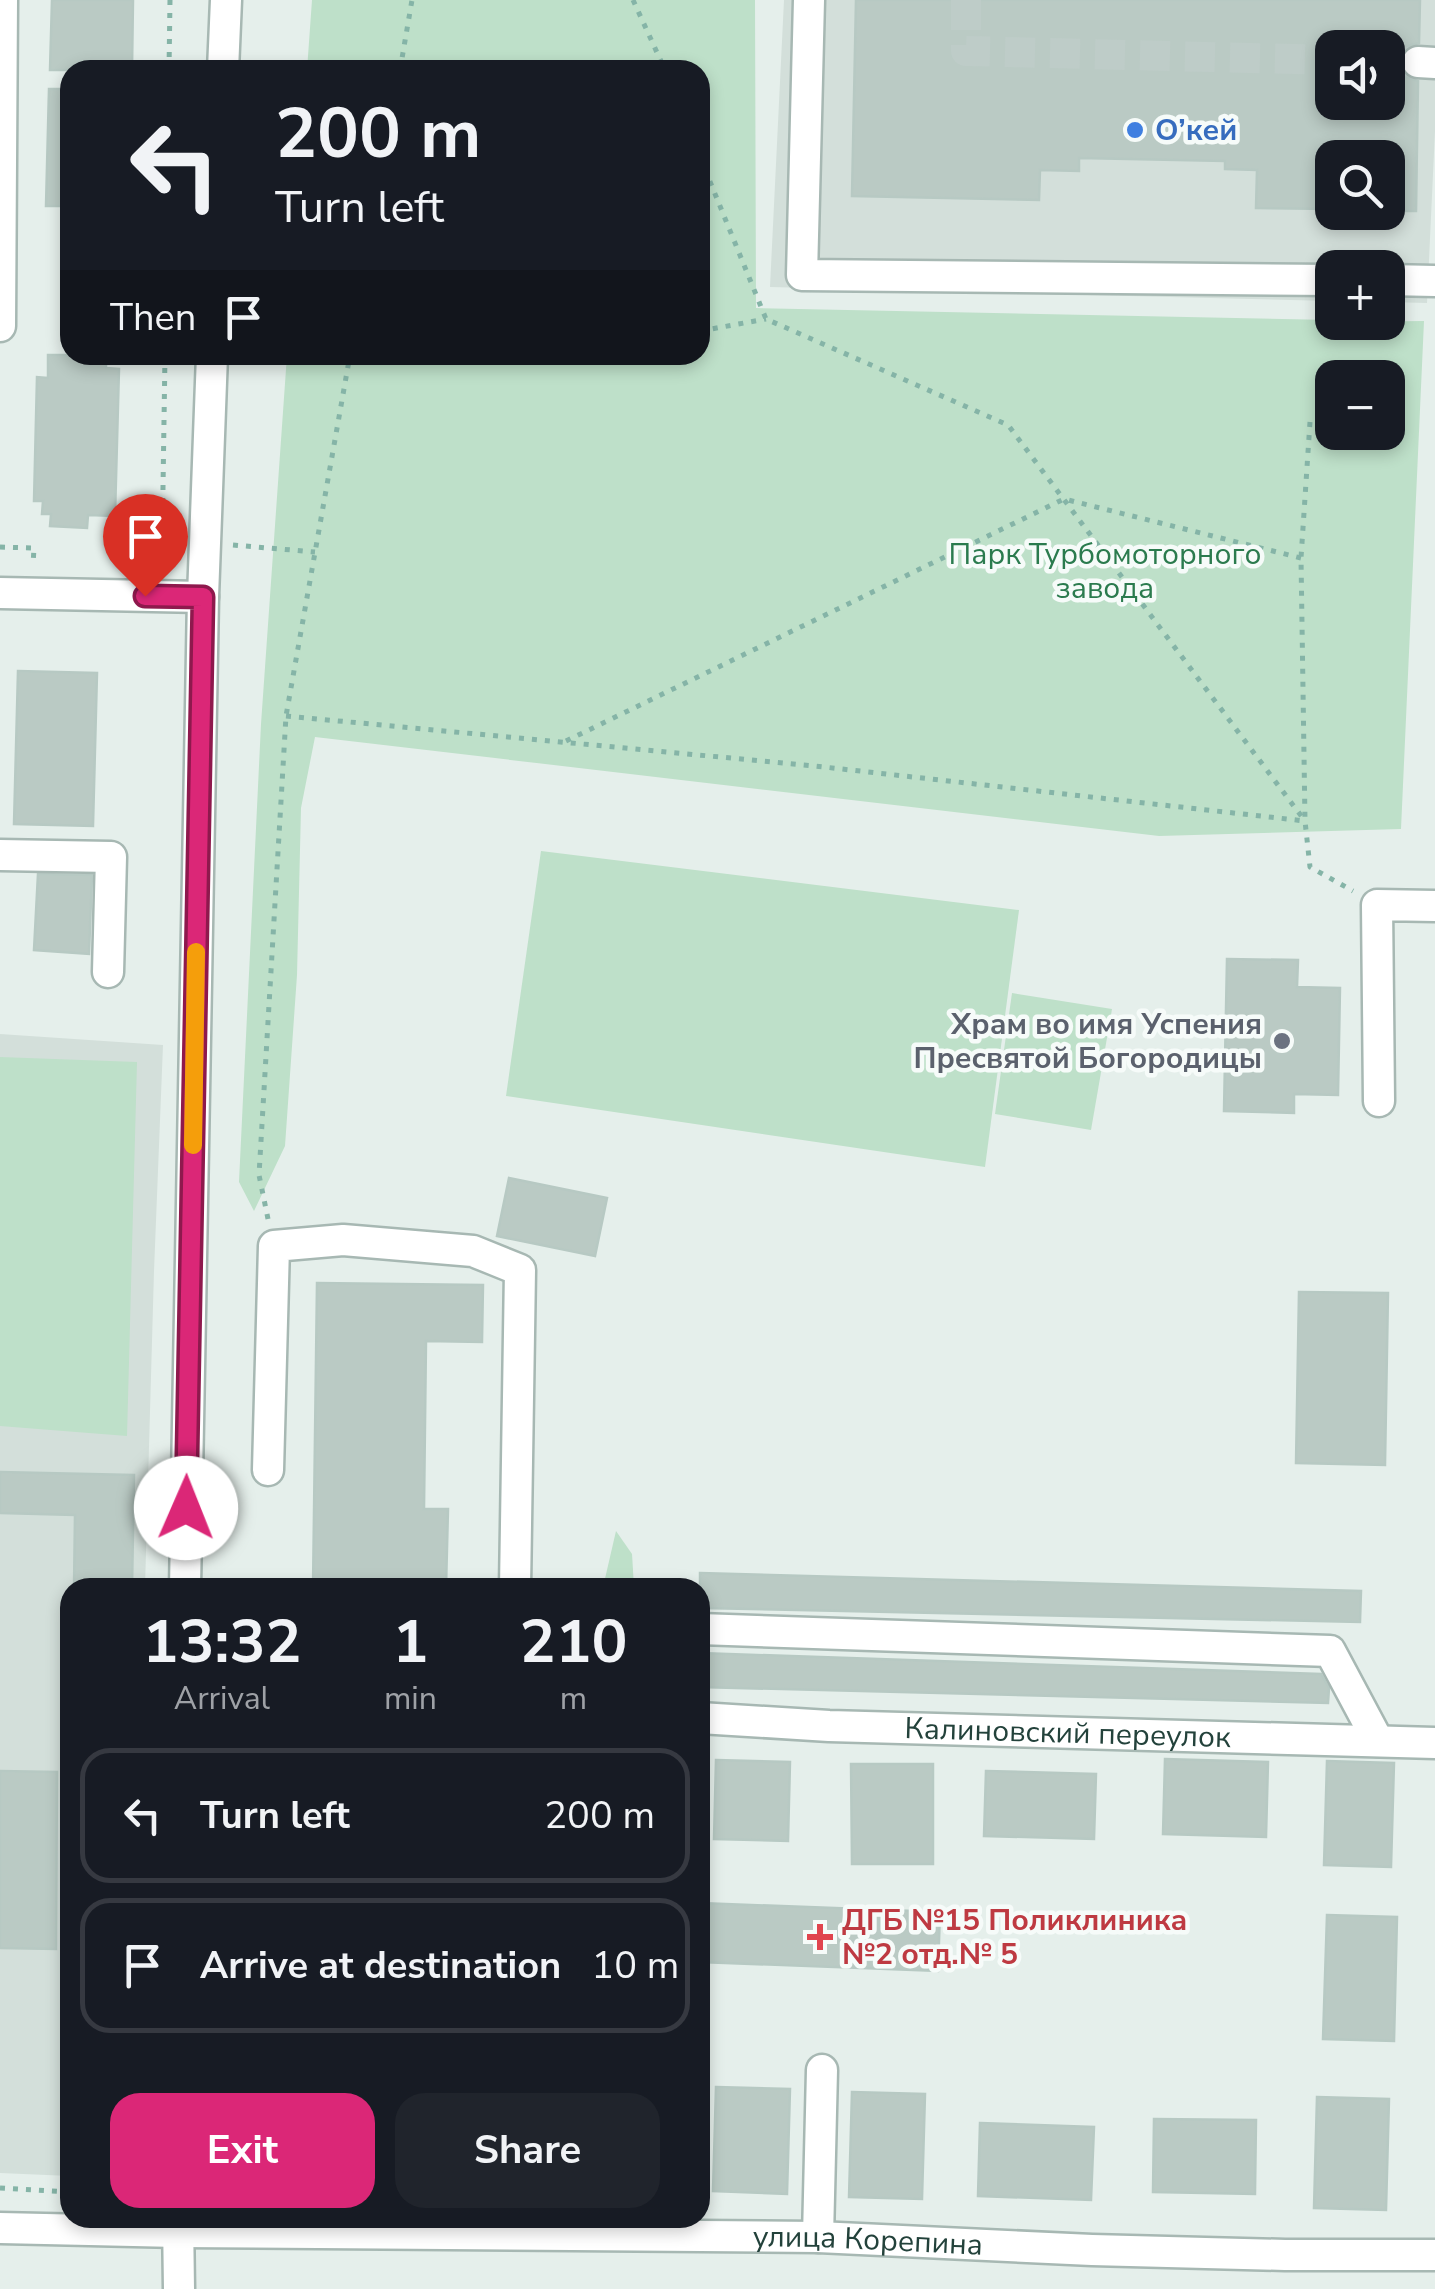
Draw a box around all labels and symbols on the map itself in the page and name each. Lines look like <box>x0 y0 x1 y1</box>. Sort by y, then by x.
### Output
place label: О’кей <box>1155 110 1237 151</box>
marker: О’кей <box>1124 119 1146 141</box>
pin <box>103 494 188 597</box>
park label: Парк Турбомоторного завода <box>949 534 1261 609</box>
place label: Храм во имя Успения Пресвятой Богородицы <box>913 1004 1262 1079</box>
marker: Храм во имя Успения Пресвятой Богородицы <box>1271 1030 1293 1052</box>
position arrow <box>134 1456 238 1560</box>
street label: Калиновский переулок <box>904 1708 1232 1758</box>
place label: ДГБ №15 Поликлиника №2 отд.№ 5 <box>842 1900 1187 1975</box>
marker: ДГБ №15 Поликлиника №2 отд.№ 5 <box>807 1924 833 1950</box>
street label: улица Корепина <box>753 2216 984 2266</box>

